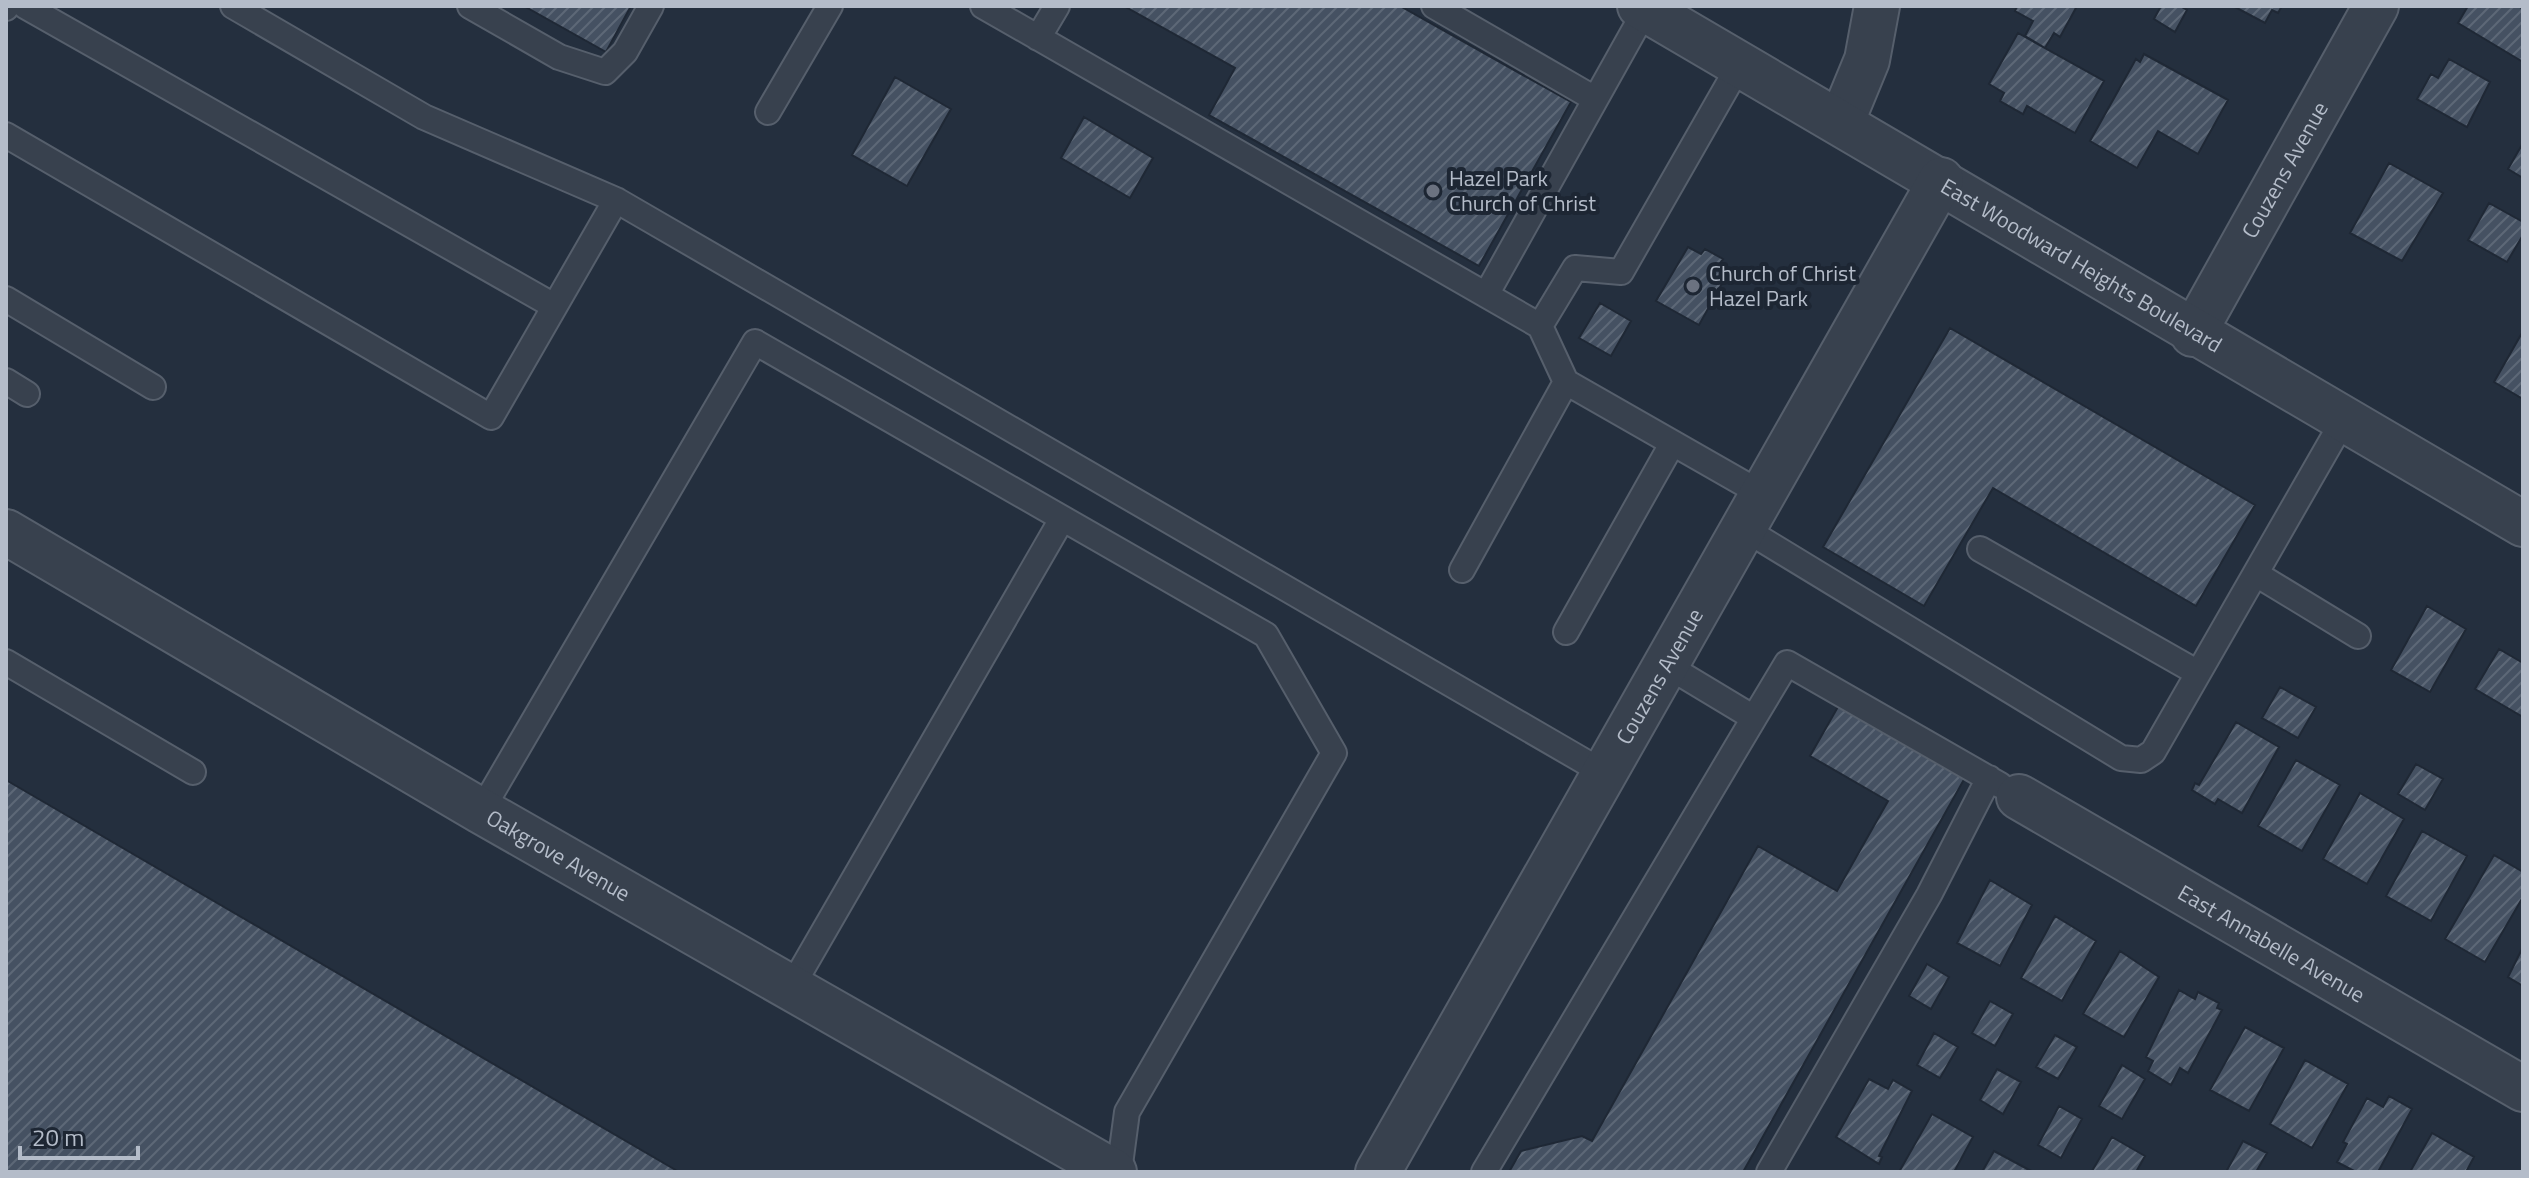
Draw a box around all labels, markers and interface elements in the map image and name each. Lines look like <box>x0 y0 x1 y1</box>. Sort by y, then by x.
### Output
street label: Couzens Avenue <box>2233 95 2336 244</box>
place label: Hazel Park Church of Christ <box>1449 161 1596 220</box>
street label: East Woodward Heights Boulevard <box>1934 169 2229 361</box>
marker: Hazel Park Church of Christ <box>1424 182 1442 200</box>
place label: Church of Christ Hazel Park <box>1709 256 1856 315</box>
marker: Church of Christ Hazel Park <box>1684 277 1702 295</box>
street label: Couzens Avenue <box>1607 602 1712 751</box>
street label: Oakgrove Avenue <box>480 800 637 910</box>
street label: East Annabelle Avenue <box>2172 876 2372 1011</box>
scale bar <box>20 1110 138 1160</box>
text: 20 m <box>32 1119 84 1155</box>

